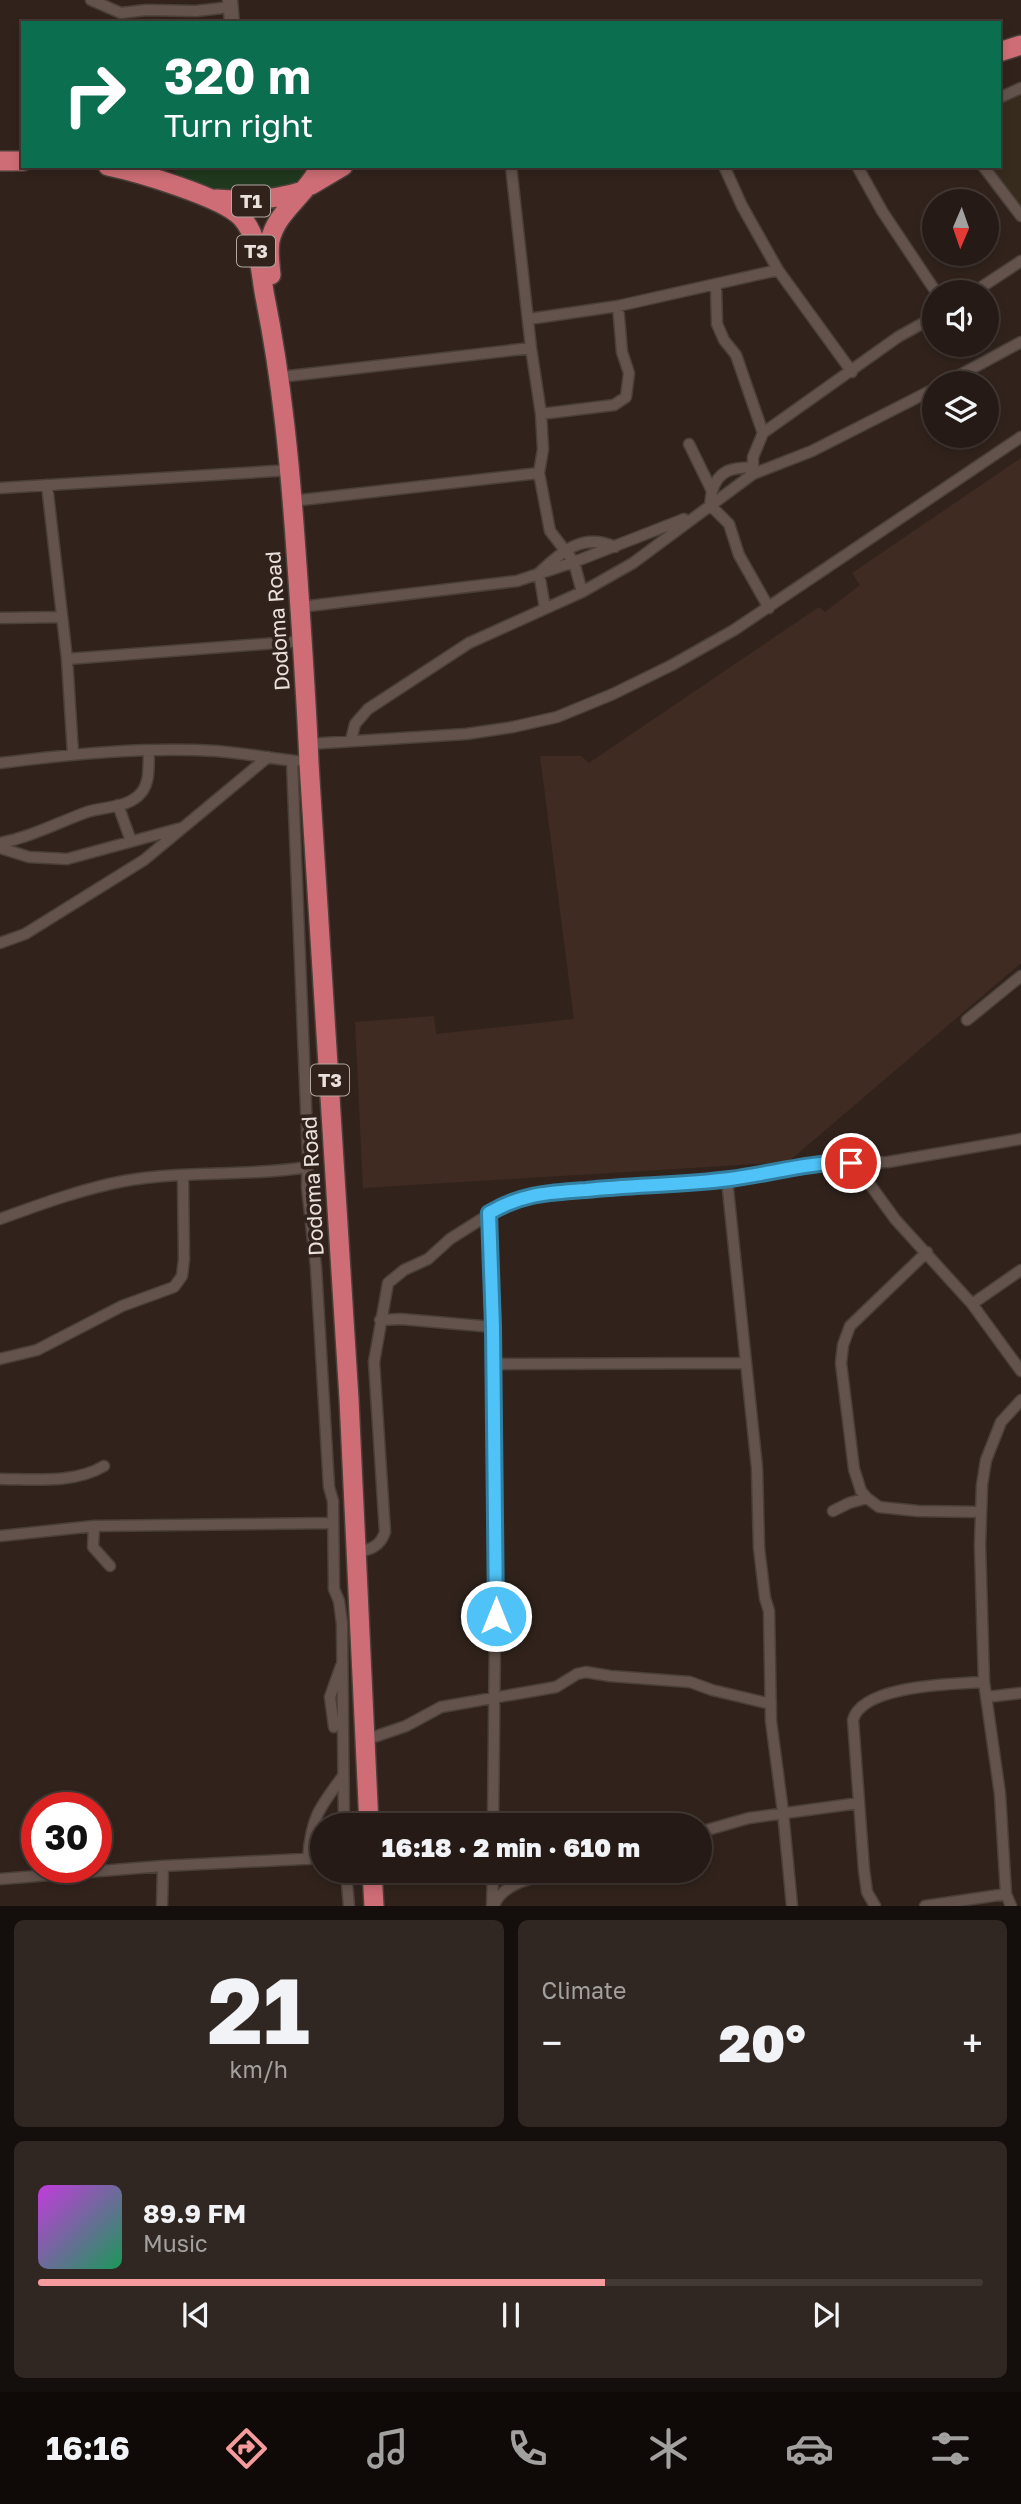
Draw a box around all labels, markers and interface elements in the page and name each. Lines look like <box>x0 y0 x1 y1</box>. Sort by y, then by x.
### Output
text: 320 m <box>164 46 311 105</box>
icon: right <box>49 49 140 140</box>
text: Turn right <box>164 106 313 144</box>
road number: T1 <box>232 186 270 216</box>
north arrow <box>922 189 999 266</box>
map controls <box>922 189 999 448</box>
road number: T3 <box>237 235 275 266</box>
button: sound <box>922 280 999 357</box>
button: layers <box>922 371 999 448</box>
street label: Dodoma Road <box>259 550 295 692</box>
road number: T3 <box>311 1064 349 1096</box>
street label: Dodoma Road <box>295 1115 329 1257</box>
pin <box>821 1133 881 1193</box>
icon: arrive <box>832 1144 870 1182</box>
position arrow <box>459 1579 533 1653</box>
speed limit sign: 30 <box>21 1792 112 1883</box>
text: 16:18 · 2 min · 610 m <box>382 1832 640 1863</box>
text: 21 <box>208 1955 310 2064</box>
text: Climate <box>542 1976 626 2004</box>
text: 20° <box>719 2011 806 2073</box>
text: − <box>542 2020 562 2065</box>
text: + <box>962 2020 983 2065</box>
text: km/h <box>229 2055 288 2083</box>
text: 89.9 FM <box>143 2198 246 2229</box>
text: Music <box>143 2229 208 2257</box>
icon: previous <box>177 2296 215 2334</box>
icon: pause <box>492 2296 530 2334</box>
icon: next <box>807 2296 845 2334</box>
icon: directions <box>222 2424 271 2473</box>
icon: music <box>363 2424 412 2473</box>
icon: phone <box>503 2424 552 2473</box>
icon: climate <box>644 2424 693 2473</box>
icon: car <box>785 2424 834 2473</box>
icon: filters <box>926 2424 975 2473</box>
text: 16:16 <box>46 2429 130 2467</box>

